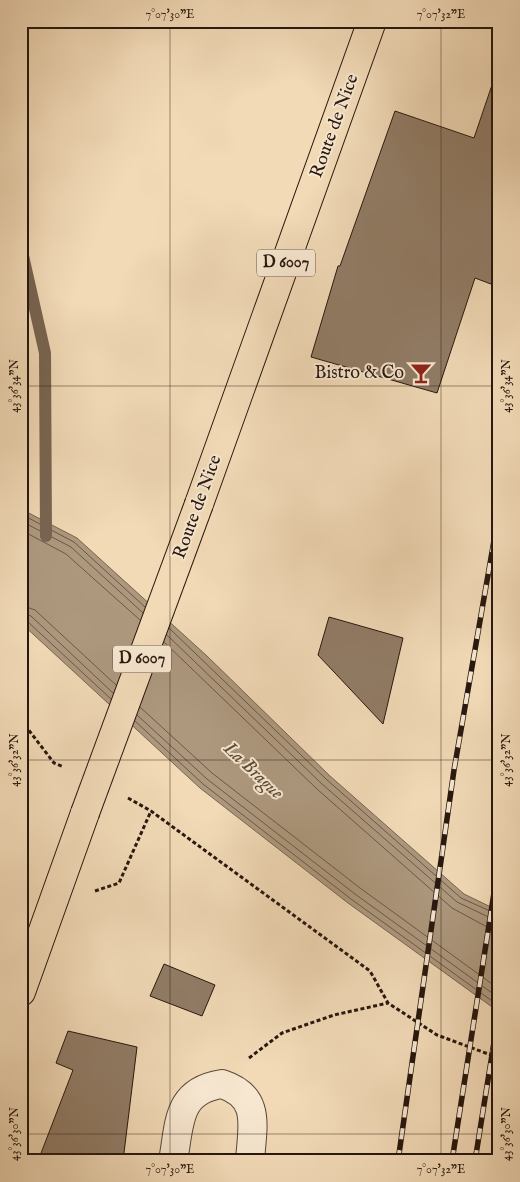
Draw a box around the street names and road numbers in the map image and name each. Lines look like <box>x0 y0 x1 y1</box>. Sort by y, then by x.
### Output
street label: Route de Nice <box>306 71 364 181</box>
road number: D 6007 <box>257 250 315 276</box>
street label: Route de Nice <box>169 452 227 562</box>
road number: D 6007 <box>113 646 171 672</box>

